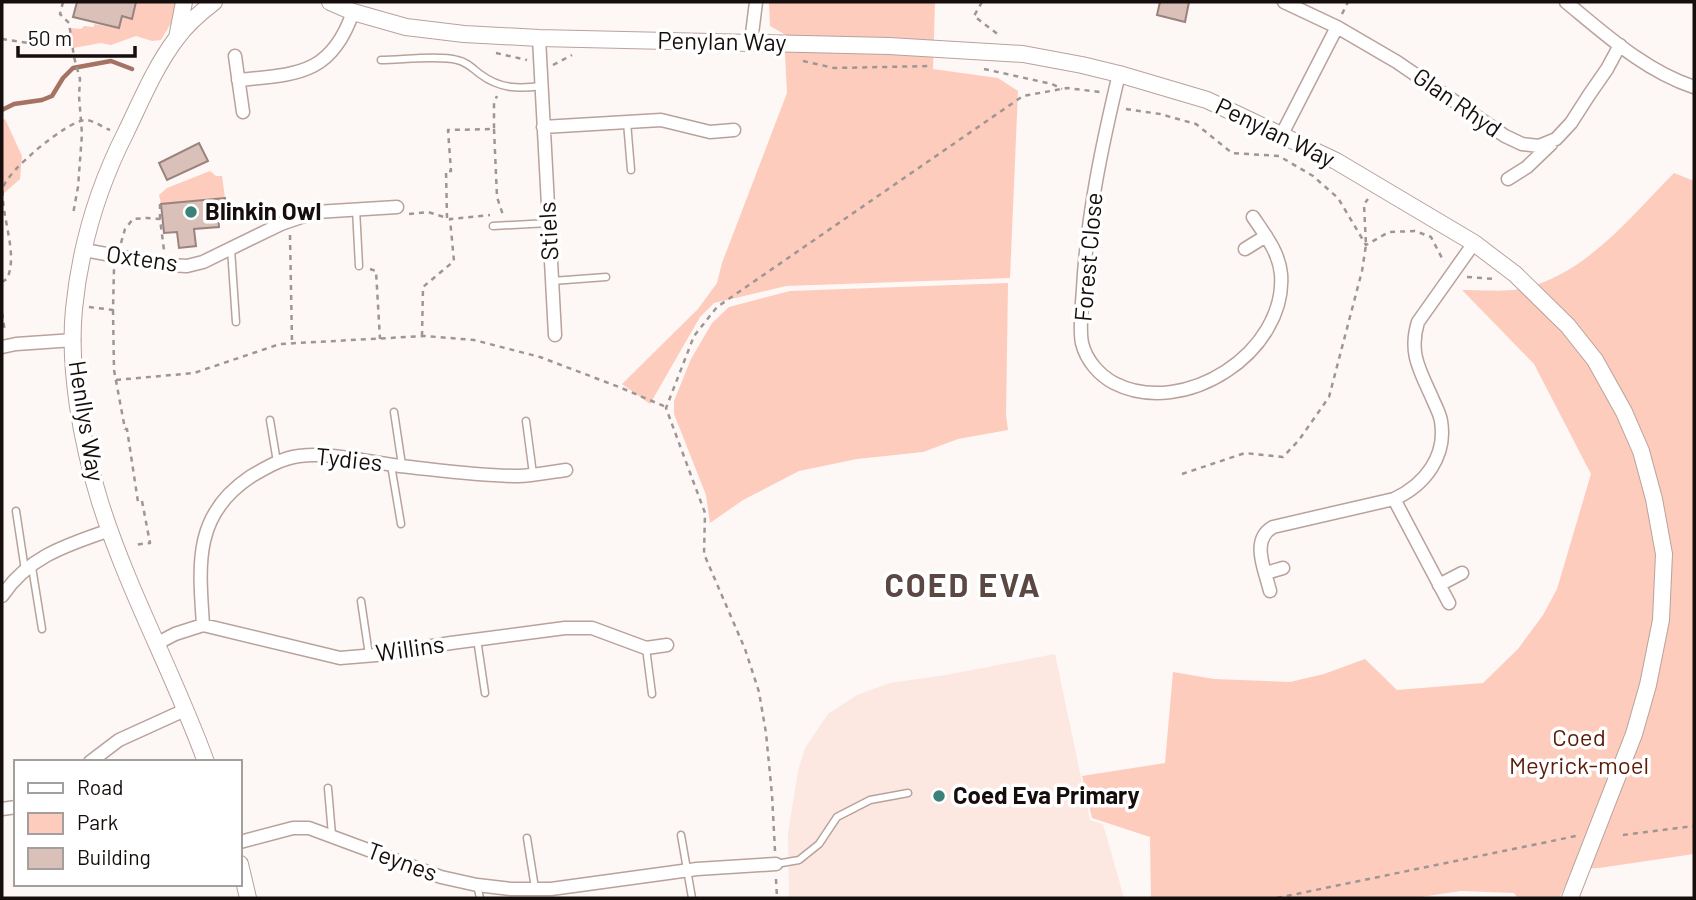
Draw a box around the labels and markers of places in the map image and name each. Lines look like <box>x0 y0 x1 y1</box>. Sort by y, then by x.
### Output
place label: Blinkin Owl <box>205 196 321 225</box>
marker: Blinkin Owl <box>183 204 199 220</box>
place label: Coed Eva Primary <box>953 780 1140 809</box>
marker: Coed Eva Primary <box>931 788 947 804</box>

